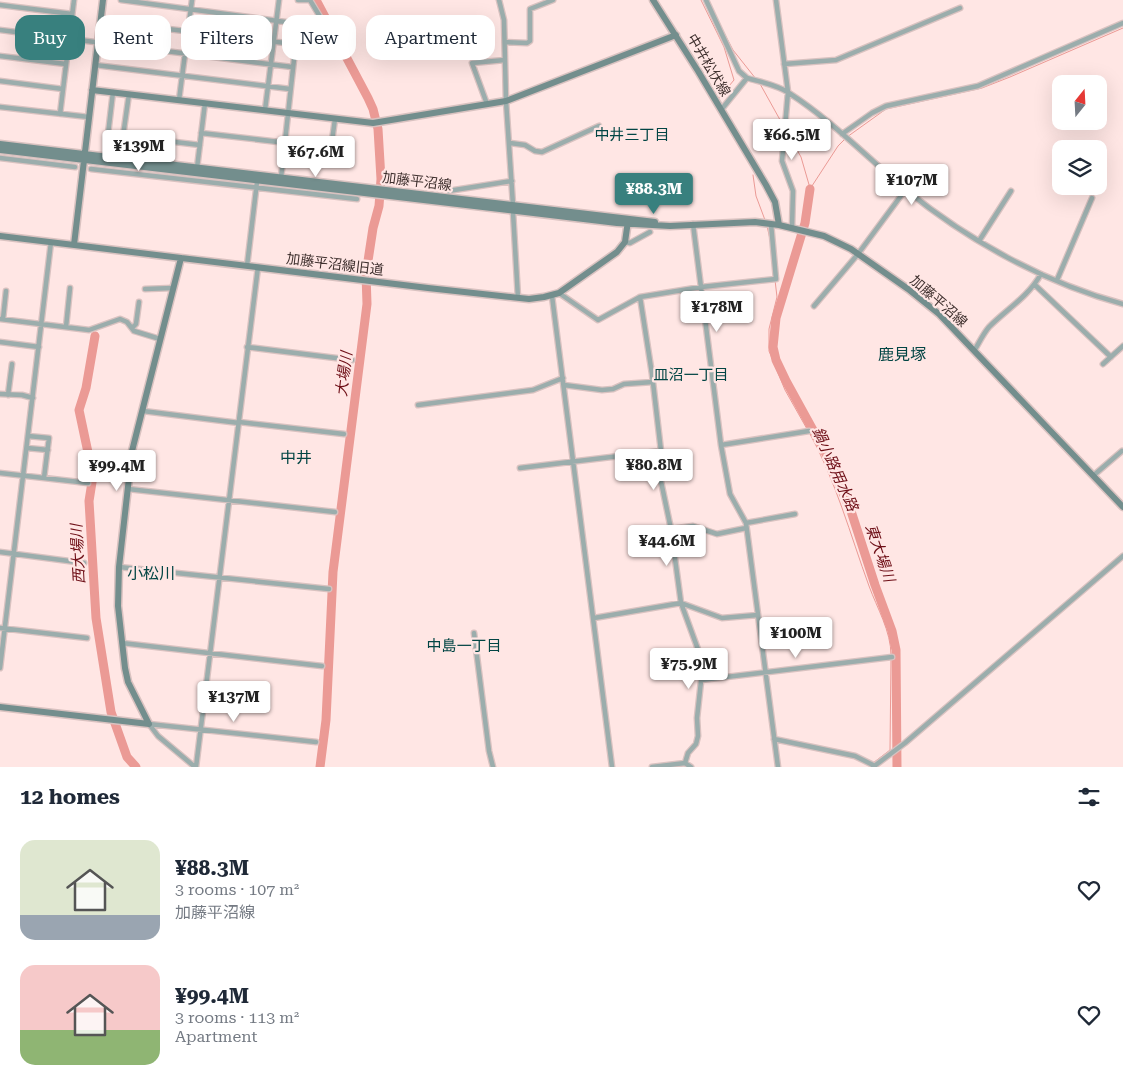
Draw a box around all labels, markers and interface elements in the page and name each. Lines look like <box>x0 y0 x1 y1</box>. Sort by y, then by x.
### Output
chip: Buy <box>15 15 85 60</box>
chip: Rent <box>95 15 171 60</box>
chip: Filters <box>181 15 272 60</box>
chip: New <box>282 15 356 60</box>
chip: Apartment <box>366 15 495 60</box>
street label: 中井松伏線 <box>684 31 734 99</box>
north arrow <box>1052 75 1108 130</box>
map controls <box>1052 75 1107 195</box>
pin: ¥66.5M <box>751 119 833 161</box>
text: ¥66.5M <box>764 125 820 144</box>
district label: 中井三丁目 <box>594 126 670 144</box>
pin: ¥139M <box>104 130 174 172</box>
text: ¥139M <box>113 136 165 155</box>
pin: ¥67.6M <box>275 136 357 178</box>
button: layers <box>1052 140 1107 195</box>
text: ¥67.6M <box>288 142 344 161</box>
pin: ¥107M <box>877 164 947 206</box>
street label: 加藤平沼線 <box>381 169 453 193</box>
text: ¥107M <box>886 170 938 189</box>
pin: ¥88.3M <box>613 172 695 215</box>
text: ¥88.3M <box>626 179 682 198</box>
street label: 加藤平沼線旧道 <box>285 250 385 278</box>
street label: 加藤平沼線 <box>907 272 971 330</box>
pin: ¥178M <box>682 290 752 333</box>
text: ¥178M <box>691 297 743 316</box>
district label: 鹿見塚 <box>878 345 926 364</box>
water label: 大場川 <box>332 349 356 397</box>
district label: 皿沼一丁目 <box>653 366 729 384</box>
water label: 鍋小路用水路 <box>808 424 862 516</box>
district label: 中井 <box>280 448 312 467</box>
pin: ¥80.8M <box>613 448 695 491</box>
pin: ¥99.4M <box>76 450 158 492</box>
text: ¥80.8M <box>626 455 682 474</box>
text: ¥99.4M <box>89 456 145 475</box>
water label: 西大場川 <box>67 522 89 584</box>
water label: 東大場川 <box>862 522 899 586</box>
pin: ¥44.6M <box>626 524 708 567</box>
text: ¥44.6M <box>639 531 695 550</box>
district label: 小松川 <box>127 564 175 583</box>
pin: ¥100M <box>761 616 831 659</box>
text: ¥100M <box>770 623 822 642</box>
district label: 中島一丁目 <box>426 637 502 655</box>
pin: ¥75.9M <box>648 648 730 690</box>
text: ¥75.9M <box>661 654 717 673</box>
pin: ¥137M <box>199 680 269 723</box>
text: ¥137M <box>208 687 260 706</box>
icon: filters <box>1075 783 1103 811</box>
text: 12 homes <box>20 785 120 809</box>
text: ¥88.3M <box>175 856 249 880</box>
icon: home <box>60 860 120 920</box>
icon: heart <box>1075 876 1103 904</box>
text: 3 rooms · 107 m² <box>175 880 299 899</box>
text: 加藤平沼線 <box>175 903 255 922</box>
text: ¥99.4M <box>175 984 249 1008</box>
icon: home <box>60 985 120 1045</box>
icon: heart <box>1075 1001 1103 1029</box>
text: 3 rooms · 113 m² <box>175 1008 299 1027</box>
text: Apartment <box>175 1027 258 1046</box>

